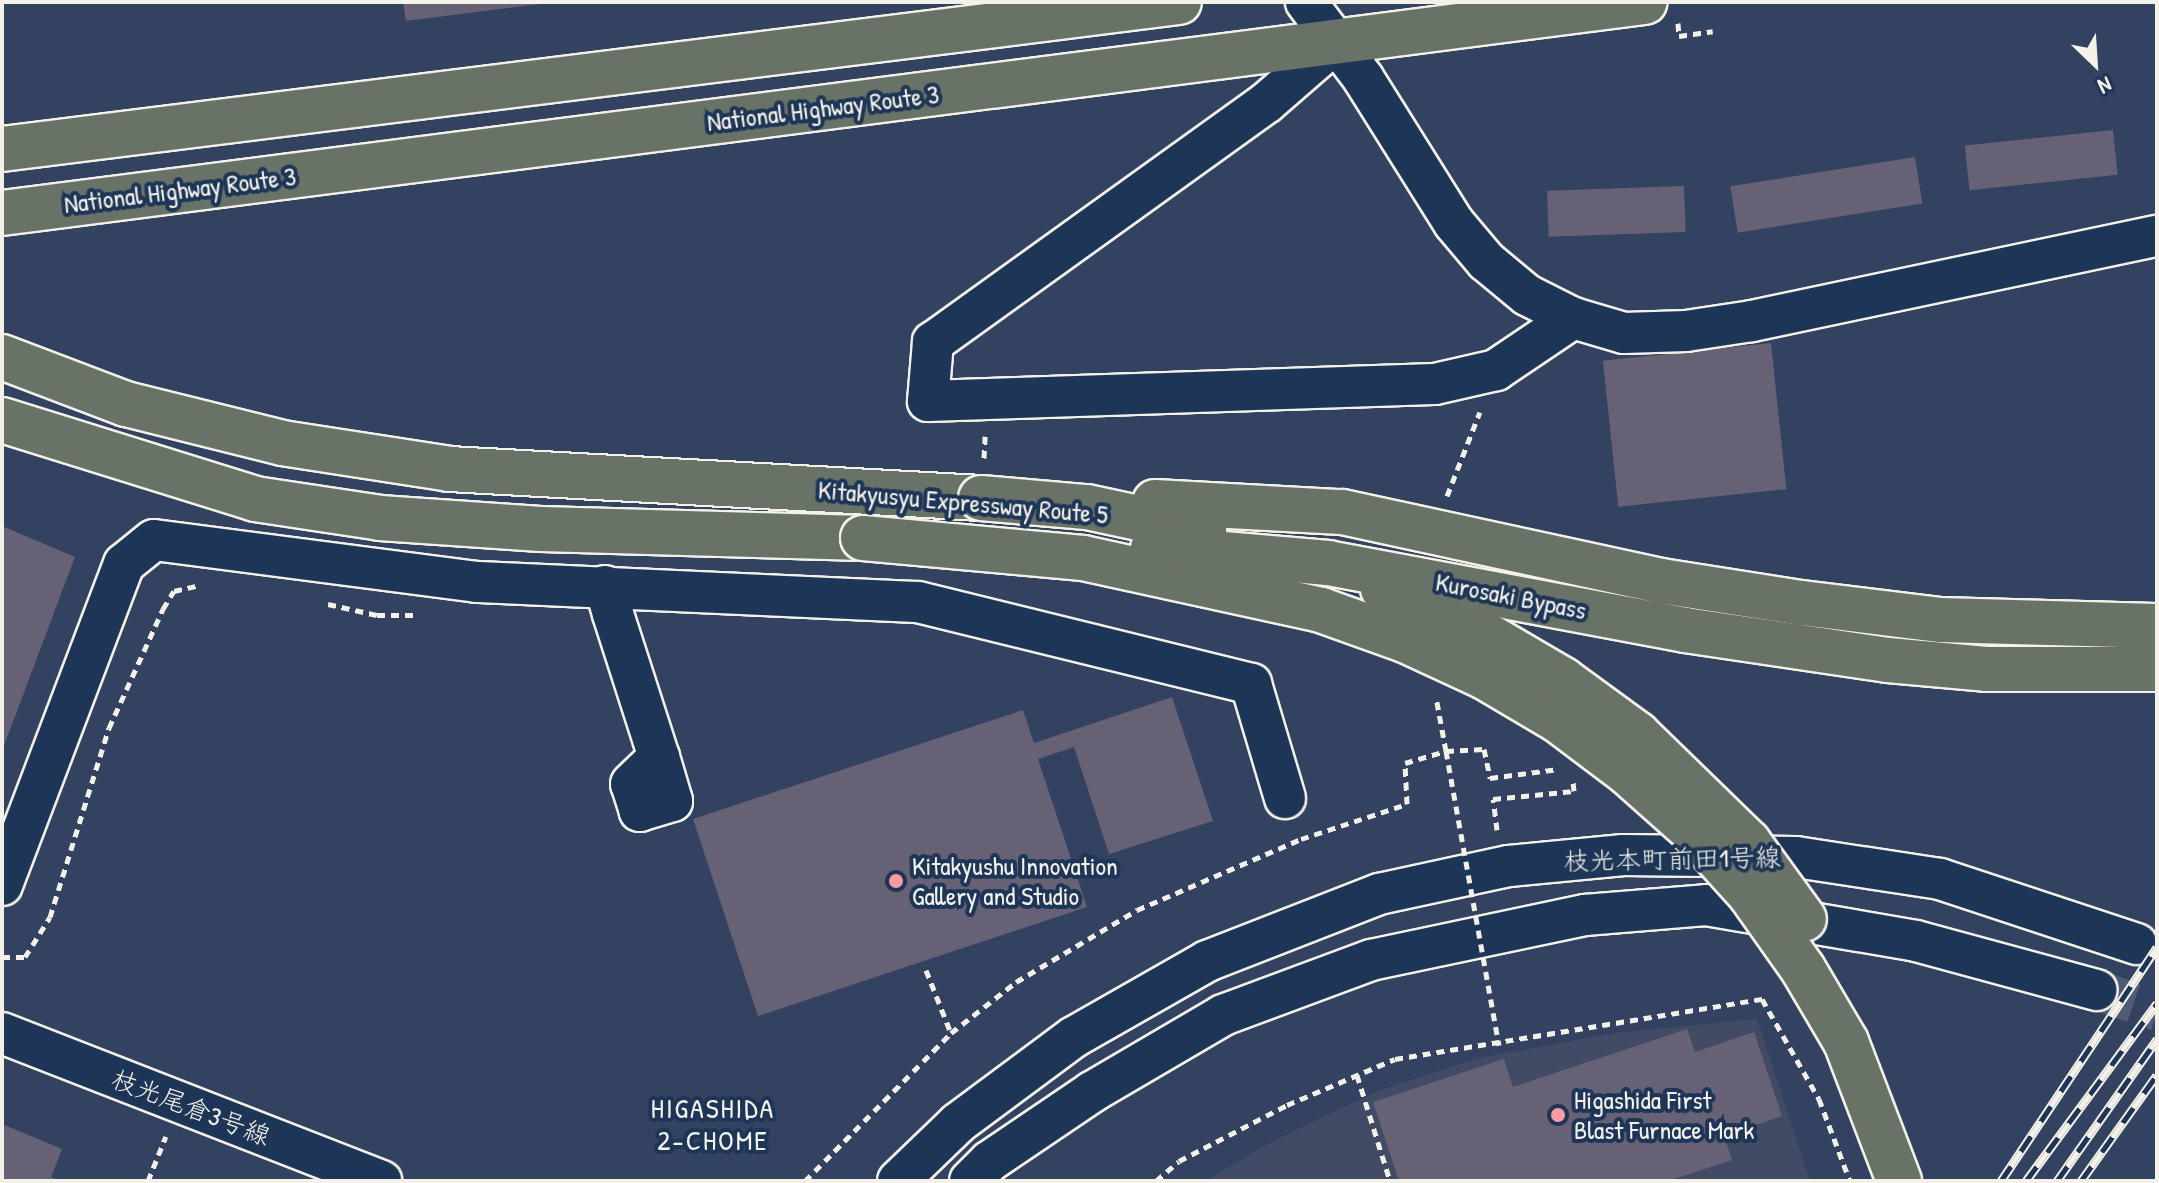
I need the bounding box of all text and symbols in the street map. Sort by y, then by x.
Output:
north arrow [2055,24,2135,104]
text: N [2093,70,2117,102]
street label: National Highway Route 3 [705,78,941,138]
street label: National Highway Route 3 [62,160,298,220]
street label: Kitakyusyu Expressway Route 5 [817,474,1109,530]
street label: Kurosaki Bypass [1433,566,1589,626]
street label: 枝光本町前田1号線 [1563,842,1781,876]
place label: Kitakyushu Innovation Gallery and Studio [912,850,1118,912]
marker: Kitakyushu Innovation Gallery and Studio [887,872,905,890]
street label: 枝光尾倉3号線 [107,1062,275,1152]
place label: Higashida First Blast Furnace Mark [1574,1084,1754,1146]
district label: HIGASHIDA 2-CHOME [651,1091,775,1157]
marker: Higashida First Blast Furnace Mark [1549,1106,1567,1124]

